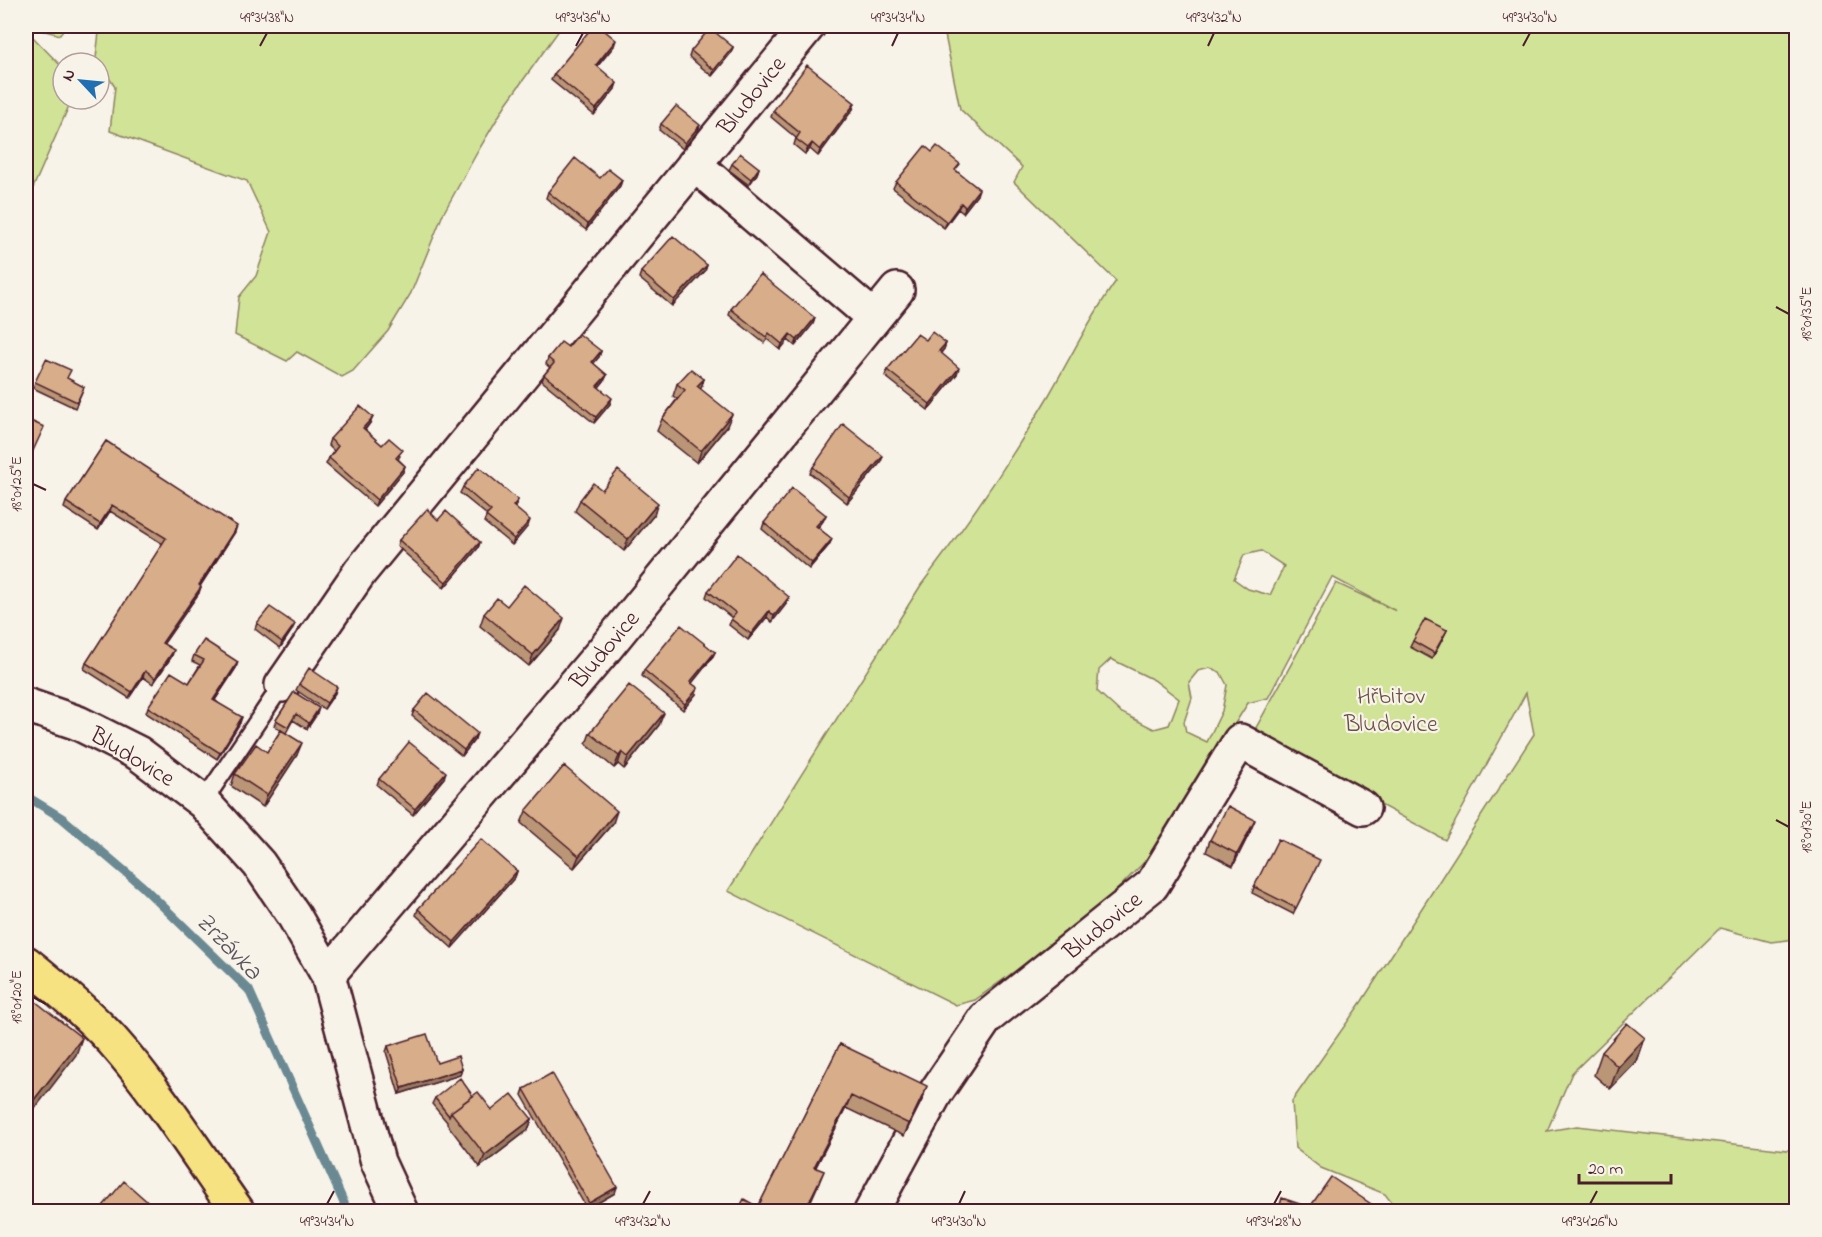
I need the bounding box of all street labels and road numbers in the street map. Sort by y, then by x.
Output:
street label: Bludovice [709,49,796,145]
street label: Bludovice [562,603,649,698]
street label: Bludovice [82,719,181,797]
street label: Bludovice [1056,884,1151,971]

